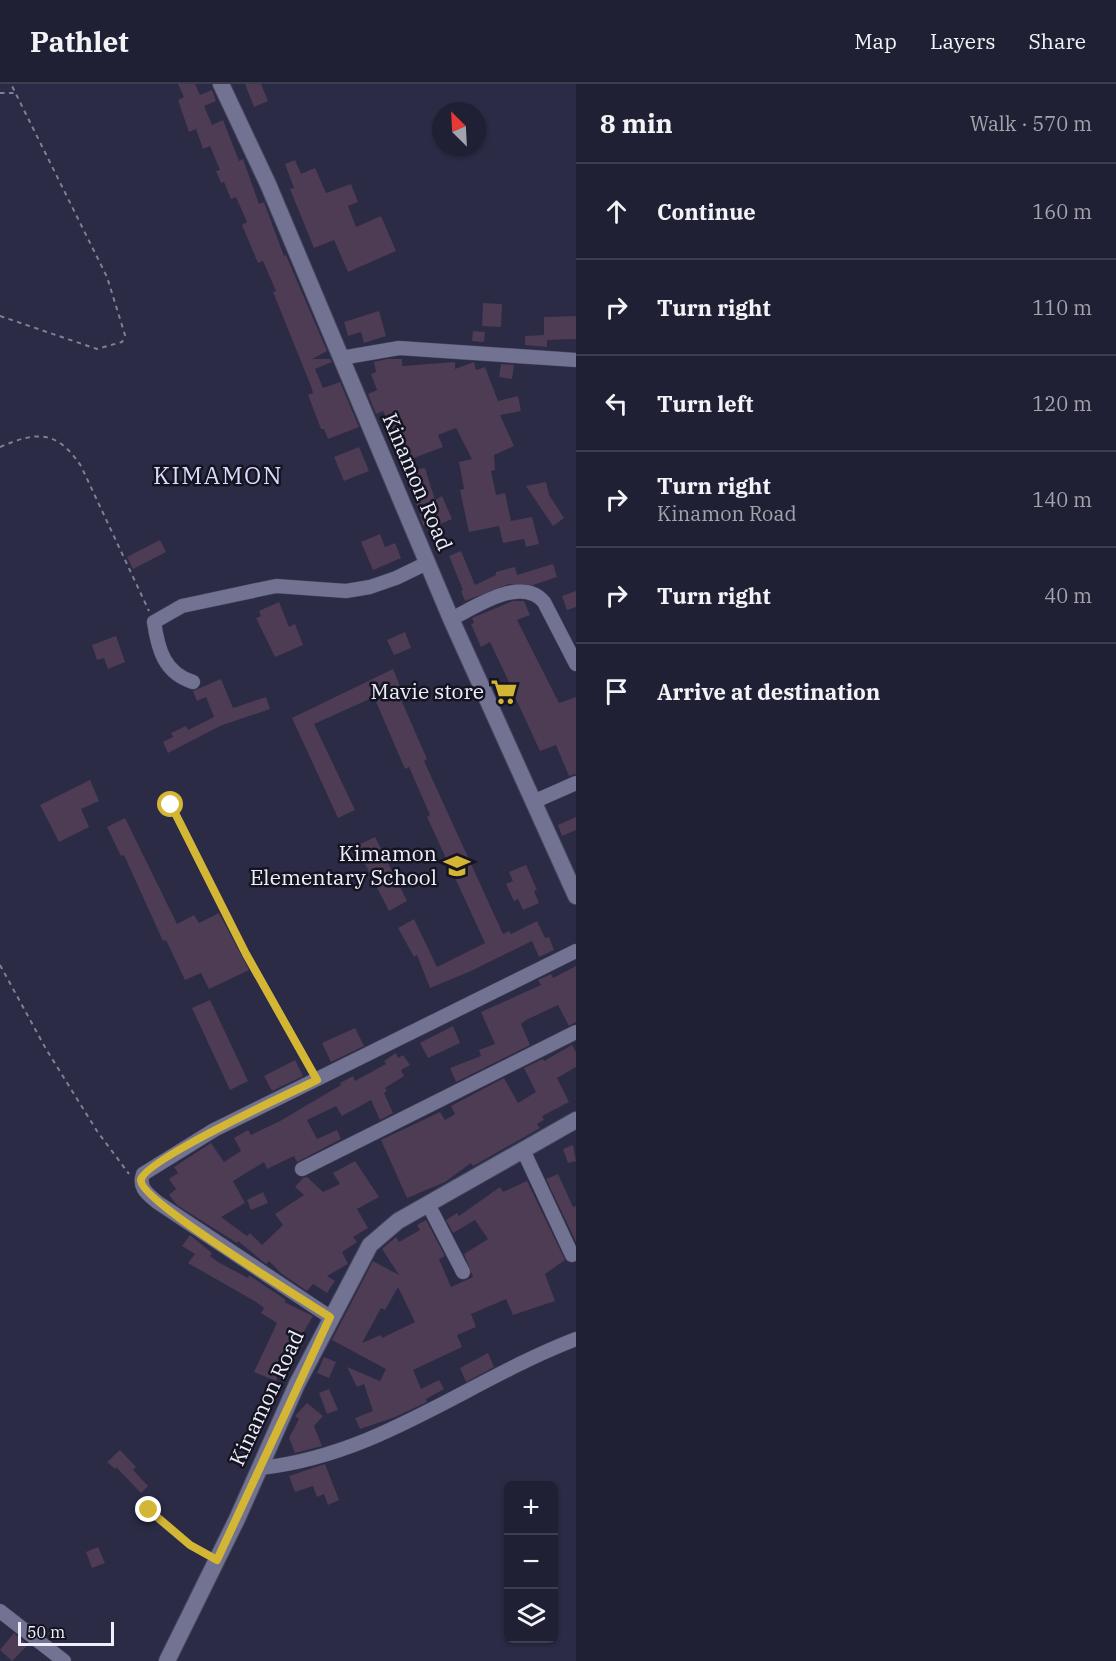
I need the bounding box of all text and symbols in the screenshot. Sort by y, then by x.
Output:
text: Pathlet [30,23,129,60]
text: Map [854,27,897,55]
text: Layers [930,27,996,55]
text: Share [1029,27,1086,55]
north arrow [432,102,486,156]
text: 8 min [600,106,673,140]
text: Walk · 570 m [970,110,1092,137]
icon: ahead [600,195,633,228]
text: Continue [657,197,756,226]
text: 160 m [1032,198,1092,225]
icon: right [600,291,633,324]
text: Turn right [657,293,771,322]
text: 110 m [1032,294,1092,321]
icon: left [600,387,633,420]
text: Turn left [657,389,753,418]
text: 120 m [1032,390,1092,417]
street label: Kinamon Road [376,409,460,555]
district label: KIMAMON [153,459,283,491]
text: Turn right [657,471,771,500]
icon: right [600,483,633,516]
text: 140 m [1032,486,1092,513]
text: Kinamon Road [657,500,797,527]
icon: right [600,579,633,612]
text: Turn right [657,581,771,610]
text: 40 m [1044,582,1092,609]
icon: arrive [600,675,633,708]
place label: Mavie store [371,677,484,705]
supermarket icon: Mavie store [489,677,519,707]
text: Arrive at destination [657,677,880,706]
route start [157,791,183,817]
place label: Kimamon Elementary School [250,839,437,891]
school or university icon: Kimamon Elementary School [442,851,472,881]
street label: Kinamon Road [222,1325,310,1470]
map controls [504,1481,558,1643]
button: + [504,1481,558,1535]
route end [135,1496,161,1522]
button: − [504,1535,558,1589]
button: layers [504,1589,558,1643]
scale bar [18,1619,114,1646]
text: 50 m [27,1622,65,1642]

